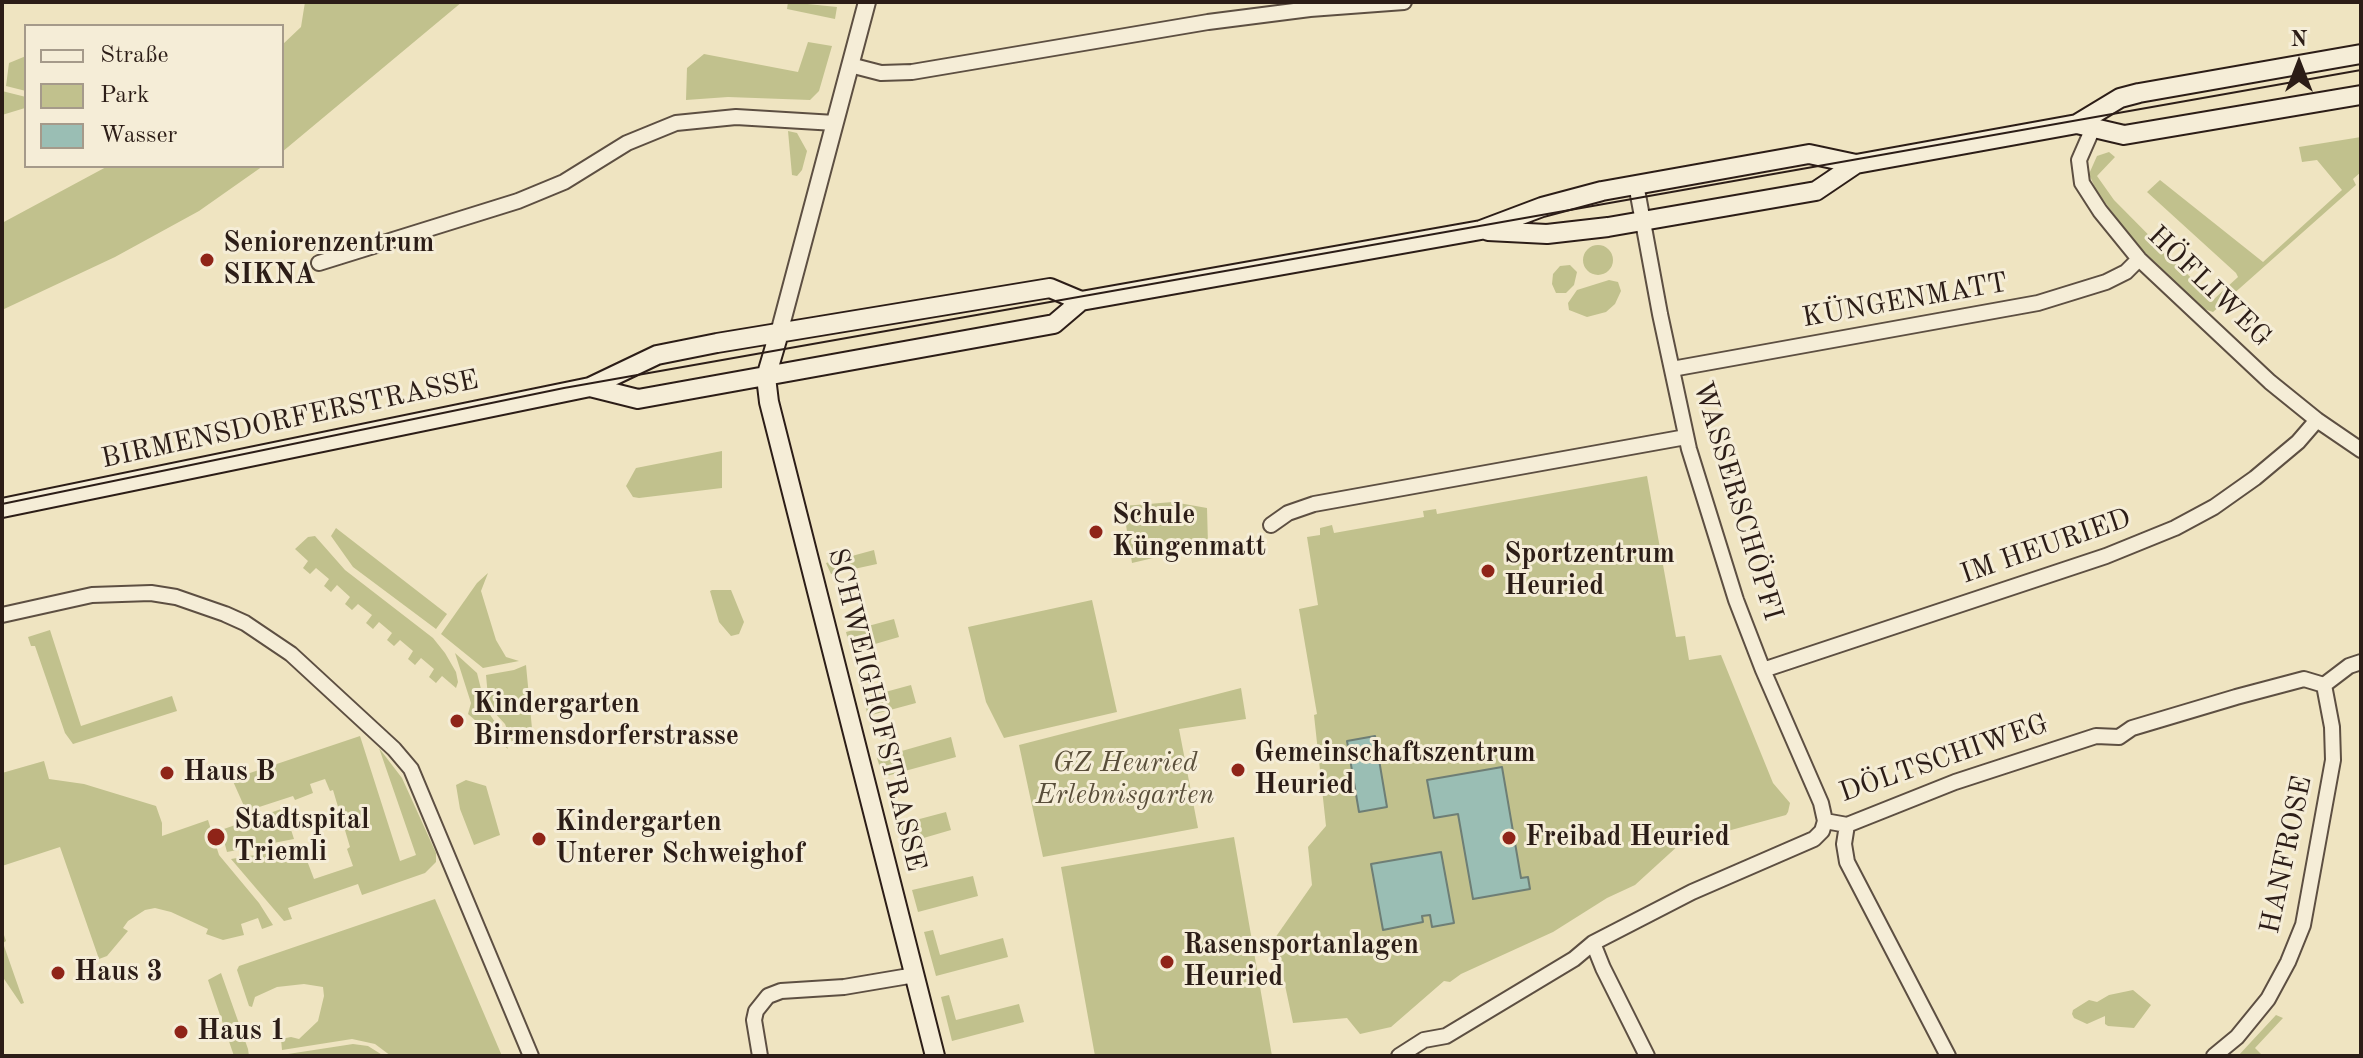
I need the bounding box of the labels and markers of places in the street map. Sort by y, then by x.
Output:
place label: Seniorenzentrum SIKNA [223,227,434,293]
marker: Seniorenzentrum SIKNA [198,251,216,269]
place label: Schule Küngenmatt [1112,499,1266,565]
marker: Schule Küngenmatt [1087,523,1105,541]
place label: Sportzentrum Heuried [1504,538,1675,604]
marker: Sportzentrum Heuried [1479,562,1497,580]
place label: Kindergarten Birmensdorferstrasse [473,688,739,754]
marker: Kindergarten Birmensdorferstrasse [448,712,466,730]
place label: Gemeinschaftszentrum Heuried [1254,737,1536,803]
place label: Haus B [183,756,275,790]
marker: Gemeinschaftszentrum Heuried [1229,761,1247,779]
marker: Haus B [158,764,176,782]
place label: Stadtspital Triemli [234,804,370,870]
place label: Kindergarten Unterer Schweighof [555,806,804,872]
place label: Freibad Heuried [1525,821,1730,855]
marker: Stadtspital Triemli [205,826,227,848]
marker: Freibad Heuried [1500,829,1518,847]
marker: Kindergarten Unterer Schweighof [530,830,548,848]
place label: Rasensportanlagen Heuried [1183,929,1419,995]
marker: Rasensportanlagen Heuried [1158,953,1176,971]
place label: Haus 3 [74,956,163,990]
marker: Haus 3 [49,964,67,982]
place label: Haus 1 [197,1015,286,1049]
marker: Haus 1 [172,1023,190,1041]

